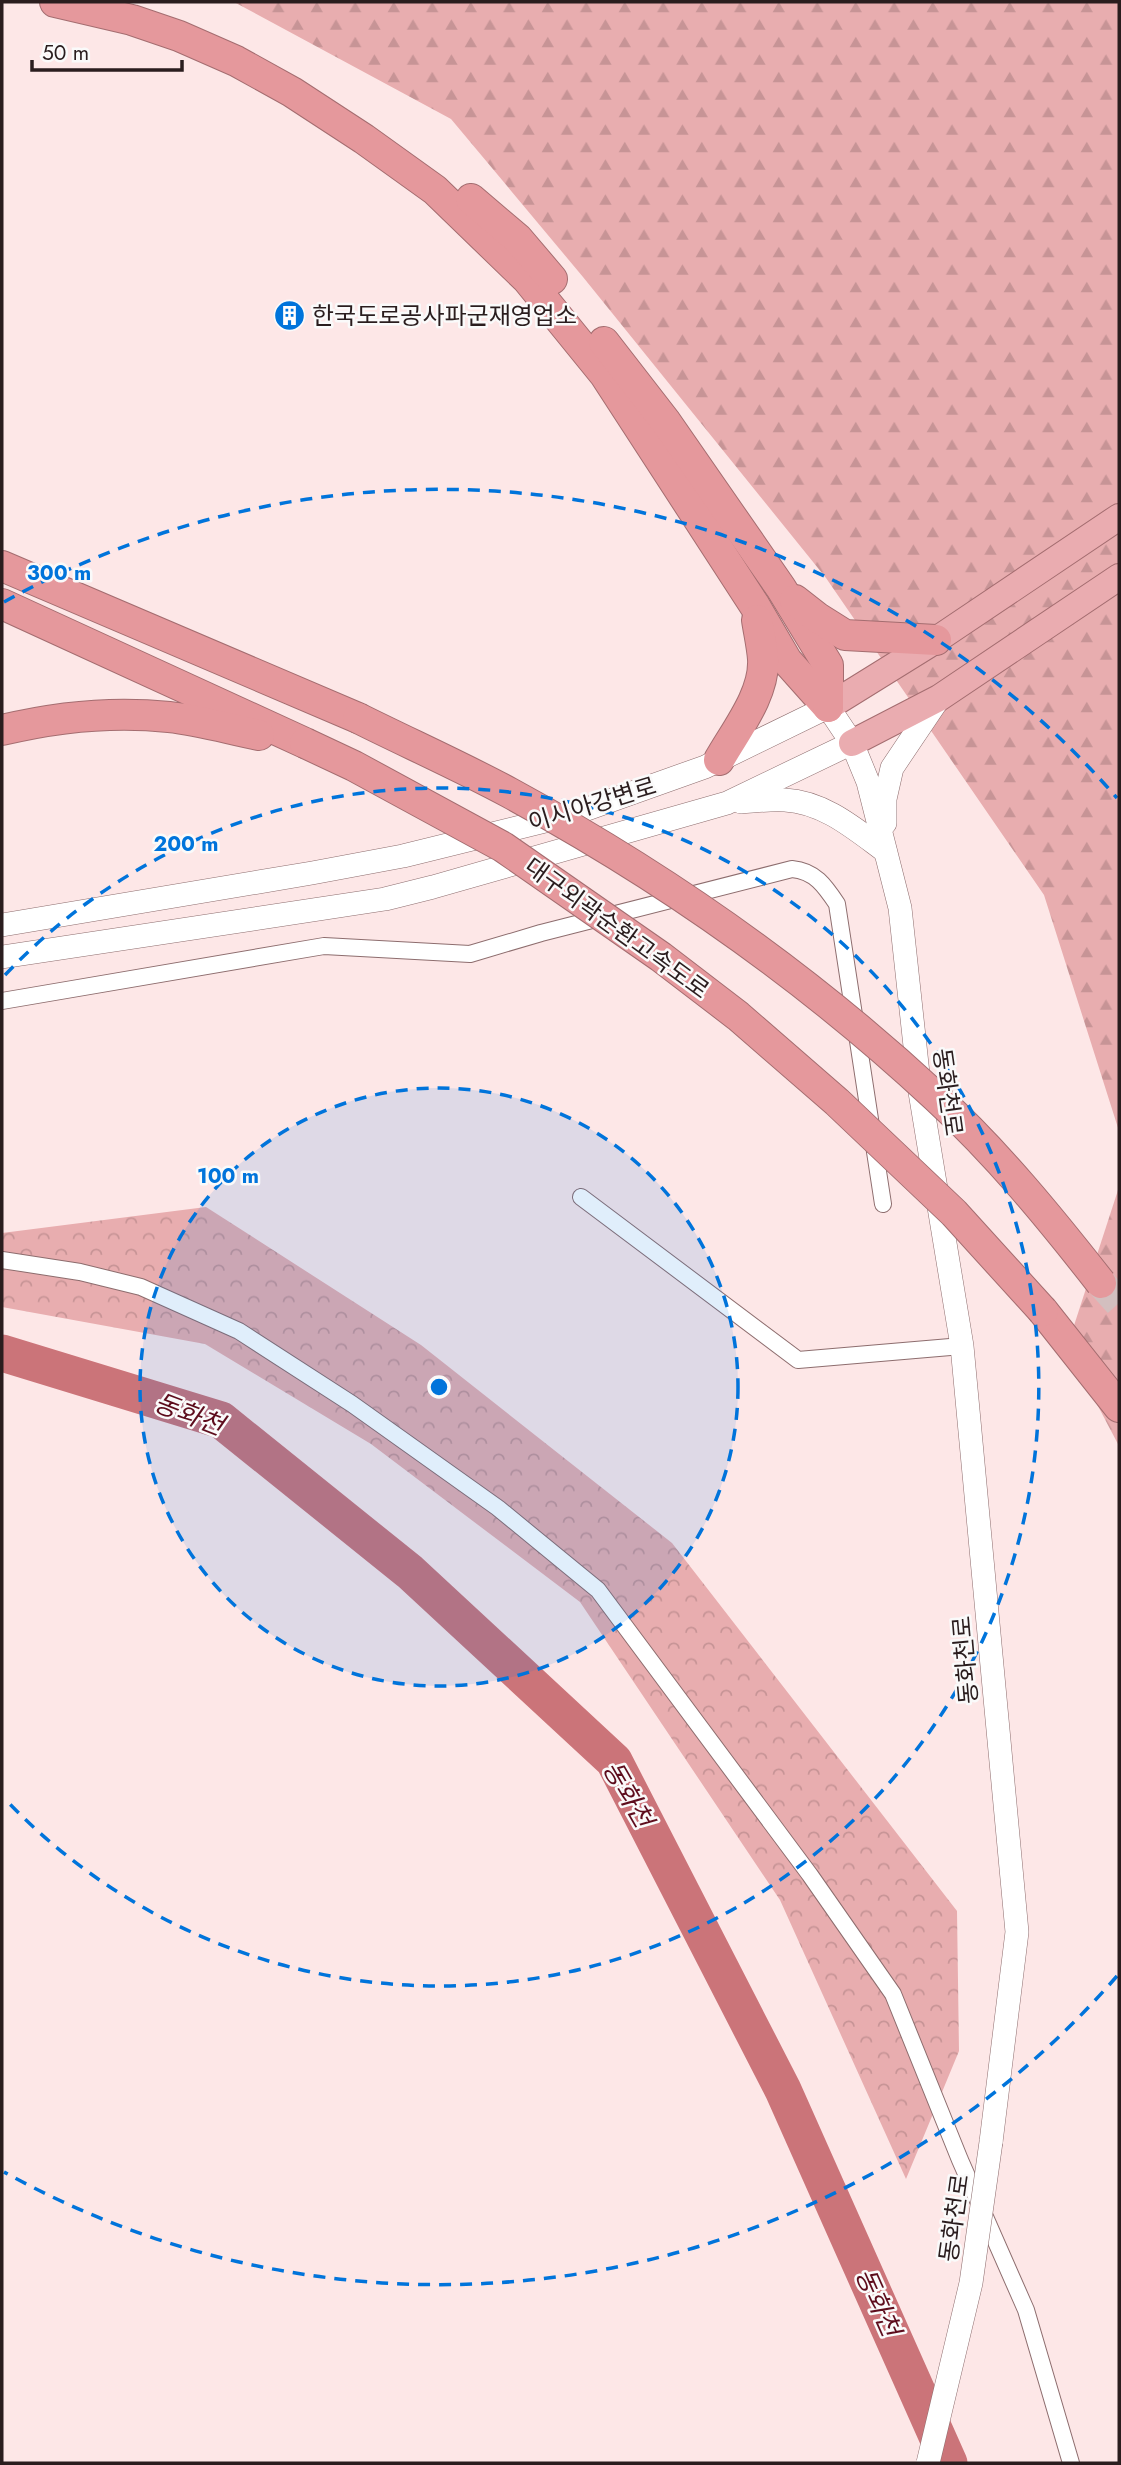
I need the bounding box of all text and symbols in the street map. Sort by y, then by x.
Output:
scale bar [32,28,182,72]
text: 50 m [42,38,89,68]
building icon: 한국도로공사파군재영업소 [272,298,306,332]
place label: 한국도로공사파군재영업소 [312,298,577,333]
text: 300 m [27,558,91,588]
street label: 이시아강변로 [524,768,660,840]
text: 200 m [153,829,219,859]
street label: 대구외곽순환고속도로 [517,849,717,1007]
street label: 동화천로 [925,1046,971,1138]
text: 100 m [197,1161,259,1191]
centre of rings [427,1375,451,1399]
water label: 동화천 [149,1383,232,1446]
street label: 동화천로 [944,1614,986,1706]
water label: 동화천 [594,1753,664,1837]
street label: 동화천로 [931,2172,977,2264]
water label: 동화천 [846,2261,911,2345]

